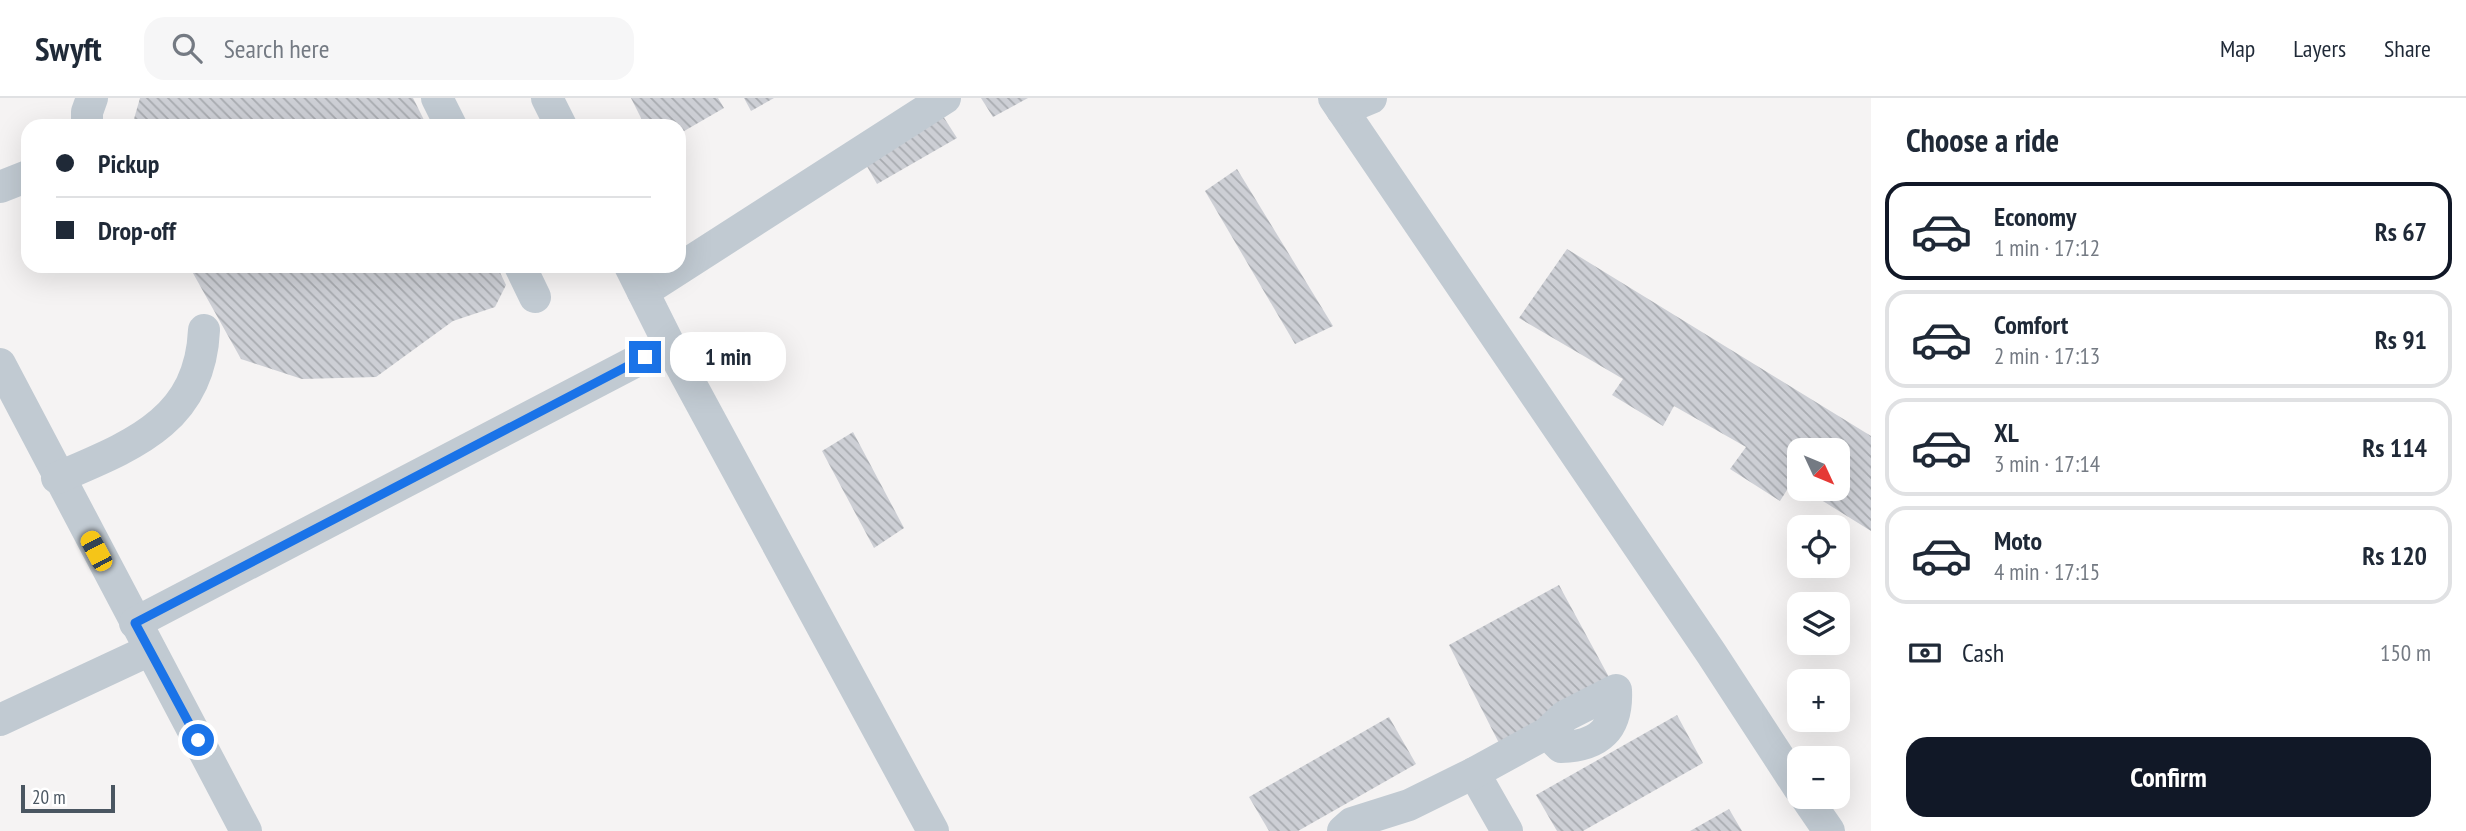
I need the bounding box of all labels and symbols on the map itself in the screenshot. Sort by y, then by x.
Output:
callout: 1 min [670,332,785,382]
route end [629,341,661,373]
north arrow [1787,438,1850,500]
car [77,528,116,574]
route start [182,724,214,756]
scale bar [21,782,116,814]

